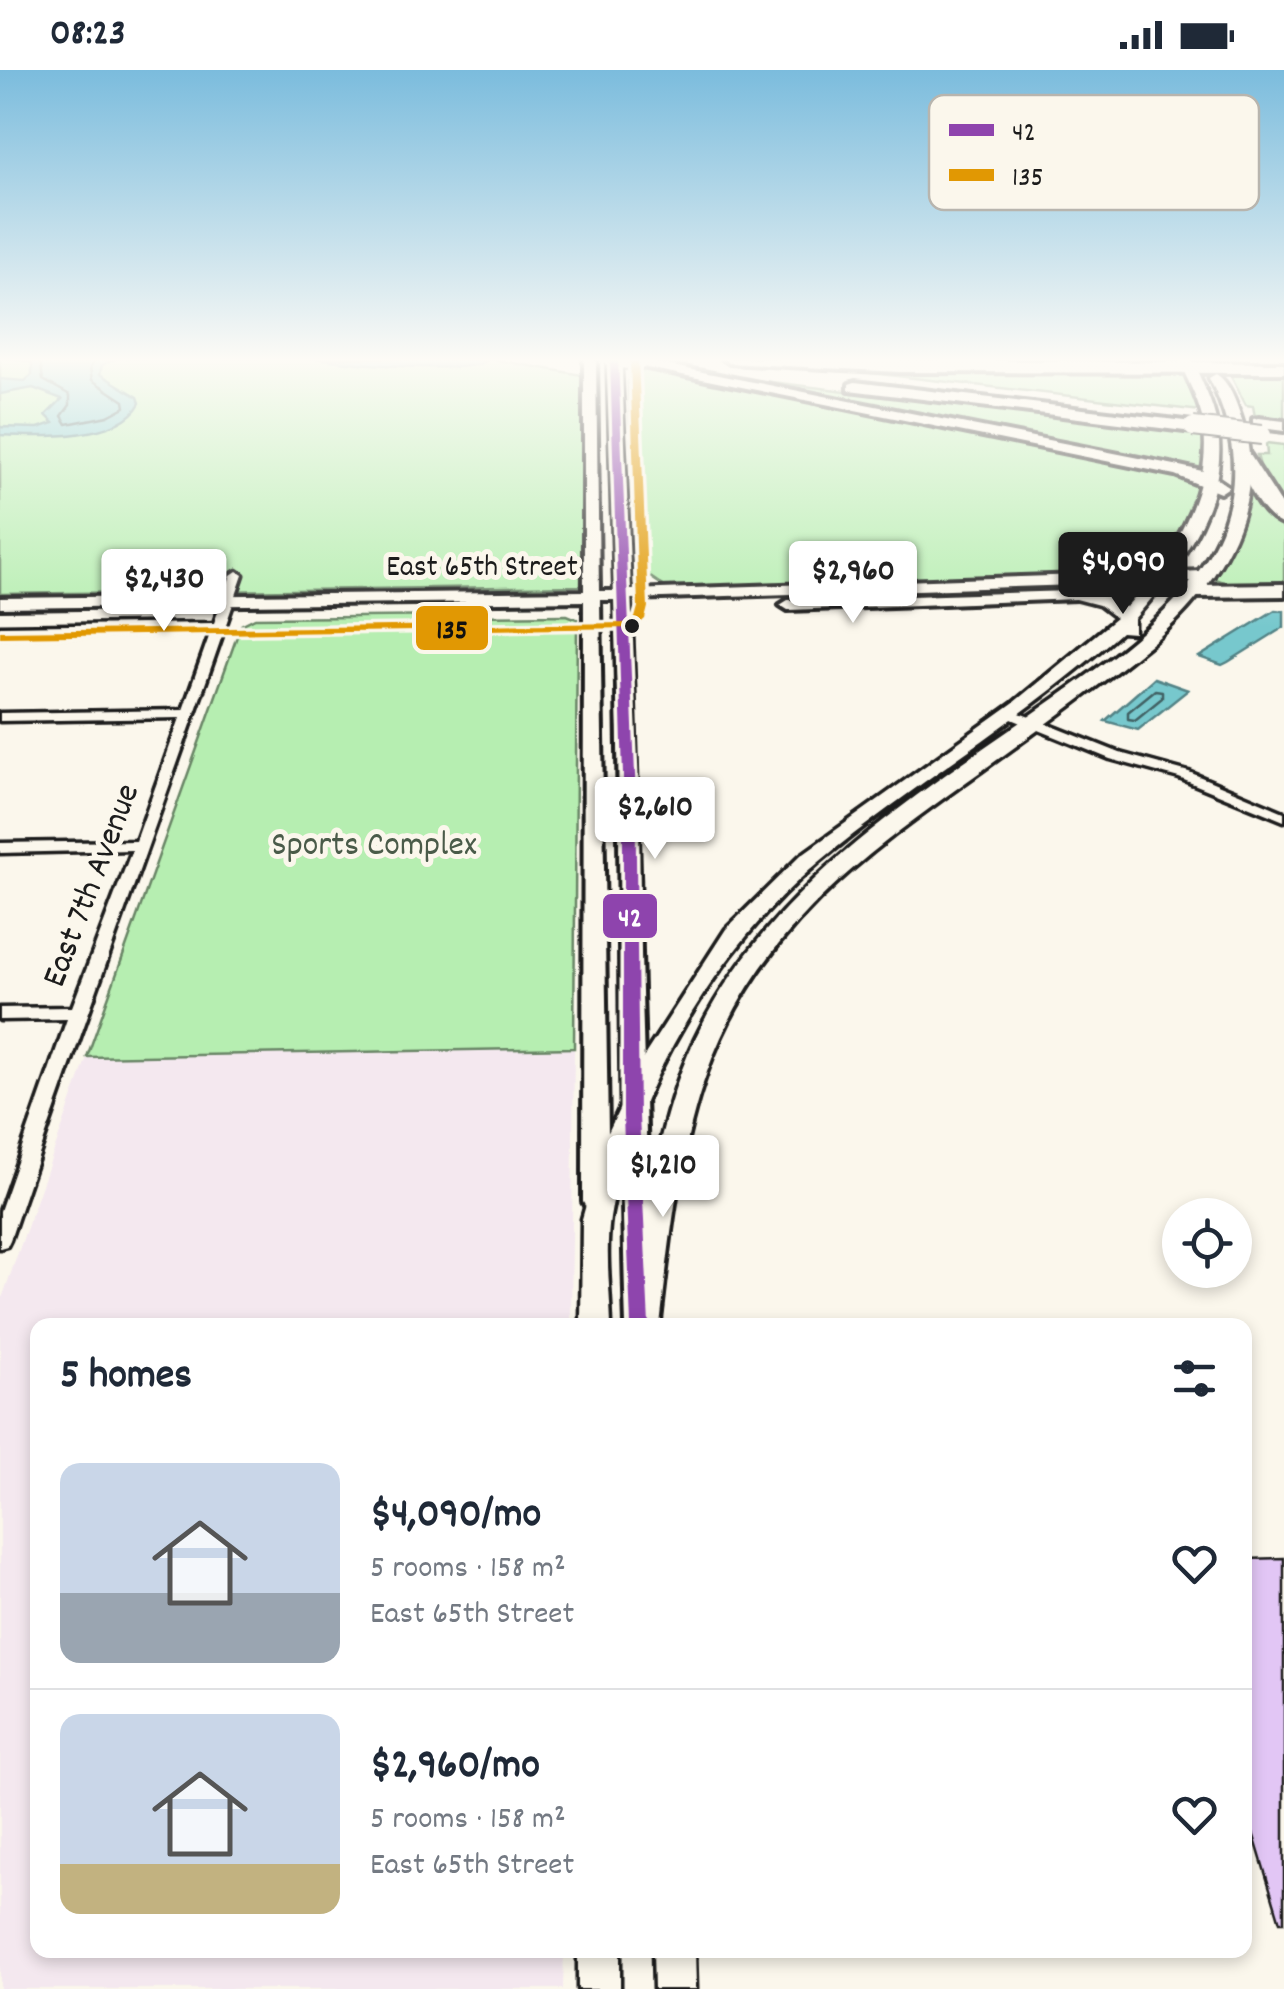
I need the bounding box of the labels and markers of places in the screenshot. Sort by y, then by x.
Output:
pin: $4,090 [1042,532,1204,617]
pin: $2,960 [772,541,934,626]
pin: $2,430 [83,549,245,634]
unlabelled marker [622,616,642,636]
pin: $2,610 [574,777,736,862]
pin: $1,210 [582,1135,744,1220]

